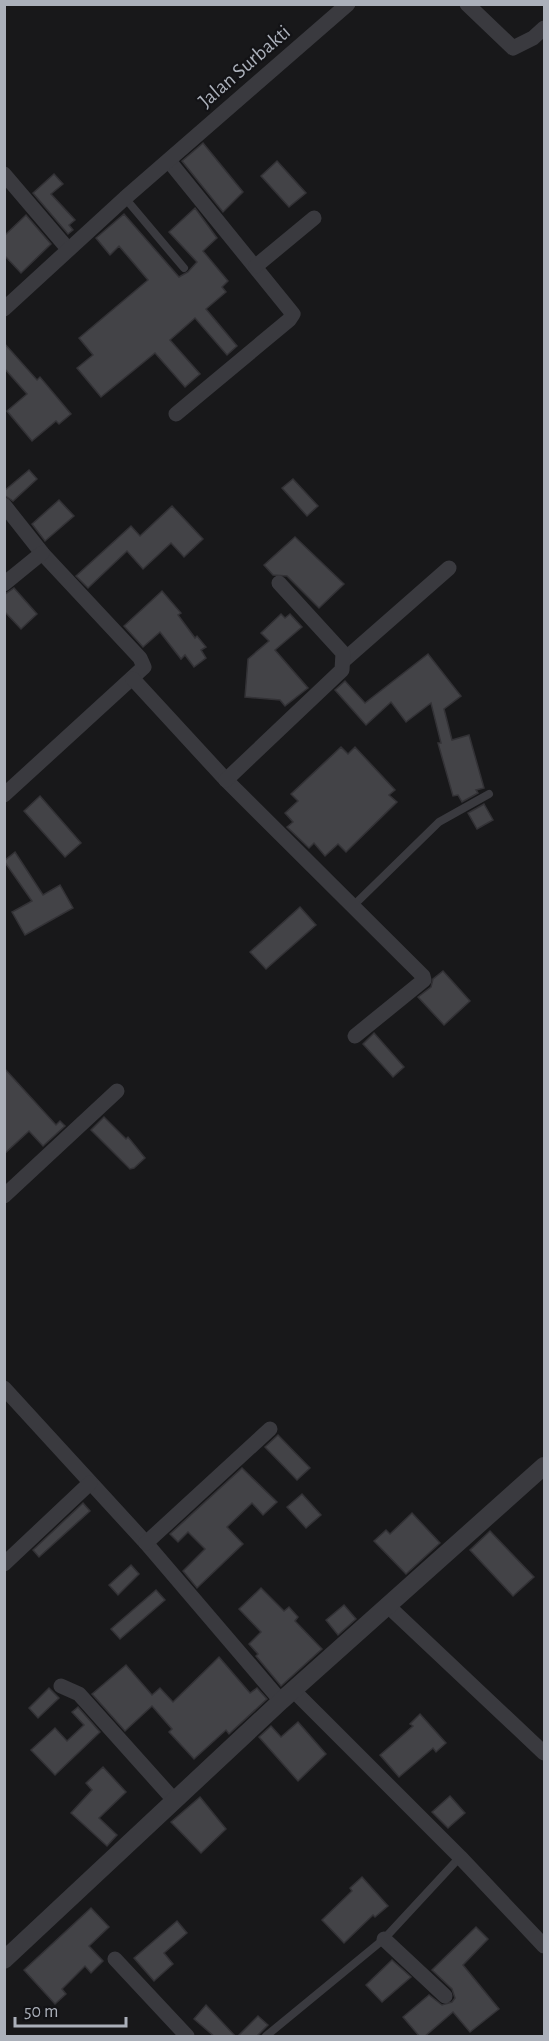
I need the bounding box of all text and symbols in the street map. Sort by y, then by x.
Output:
street label: Jalan Surbakti [194,21,294,112]
scale bar [15,1990,126,2028]
text: 50 m [24,2003,58,2021]

